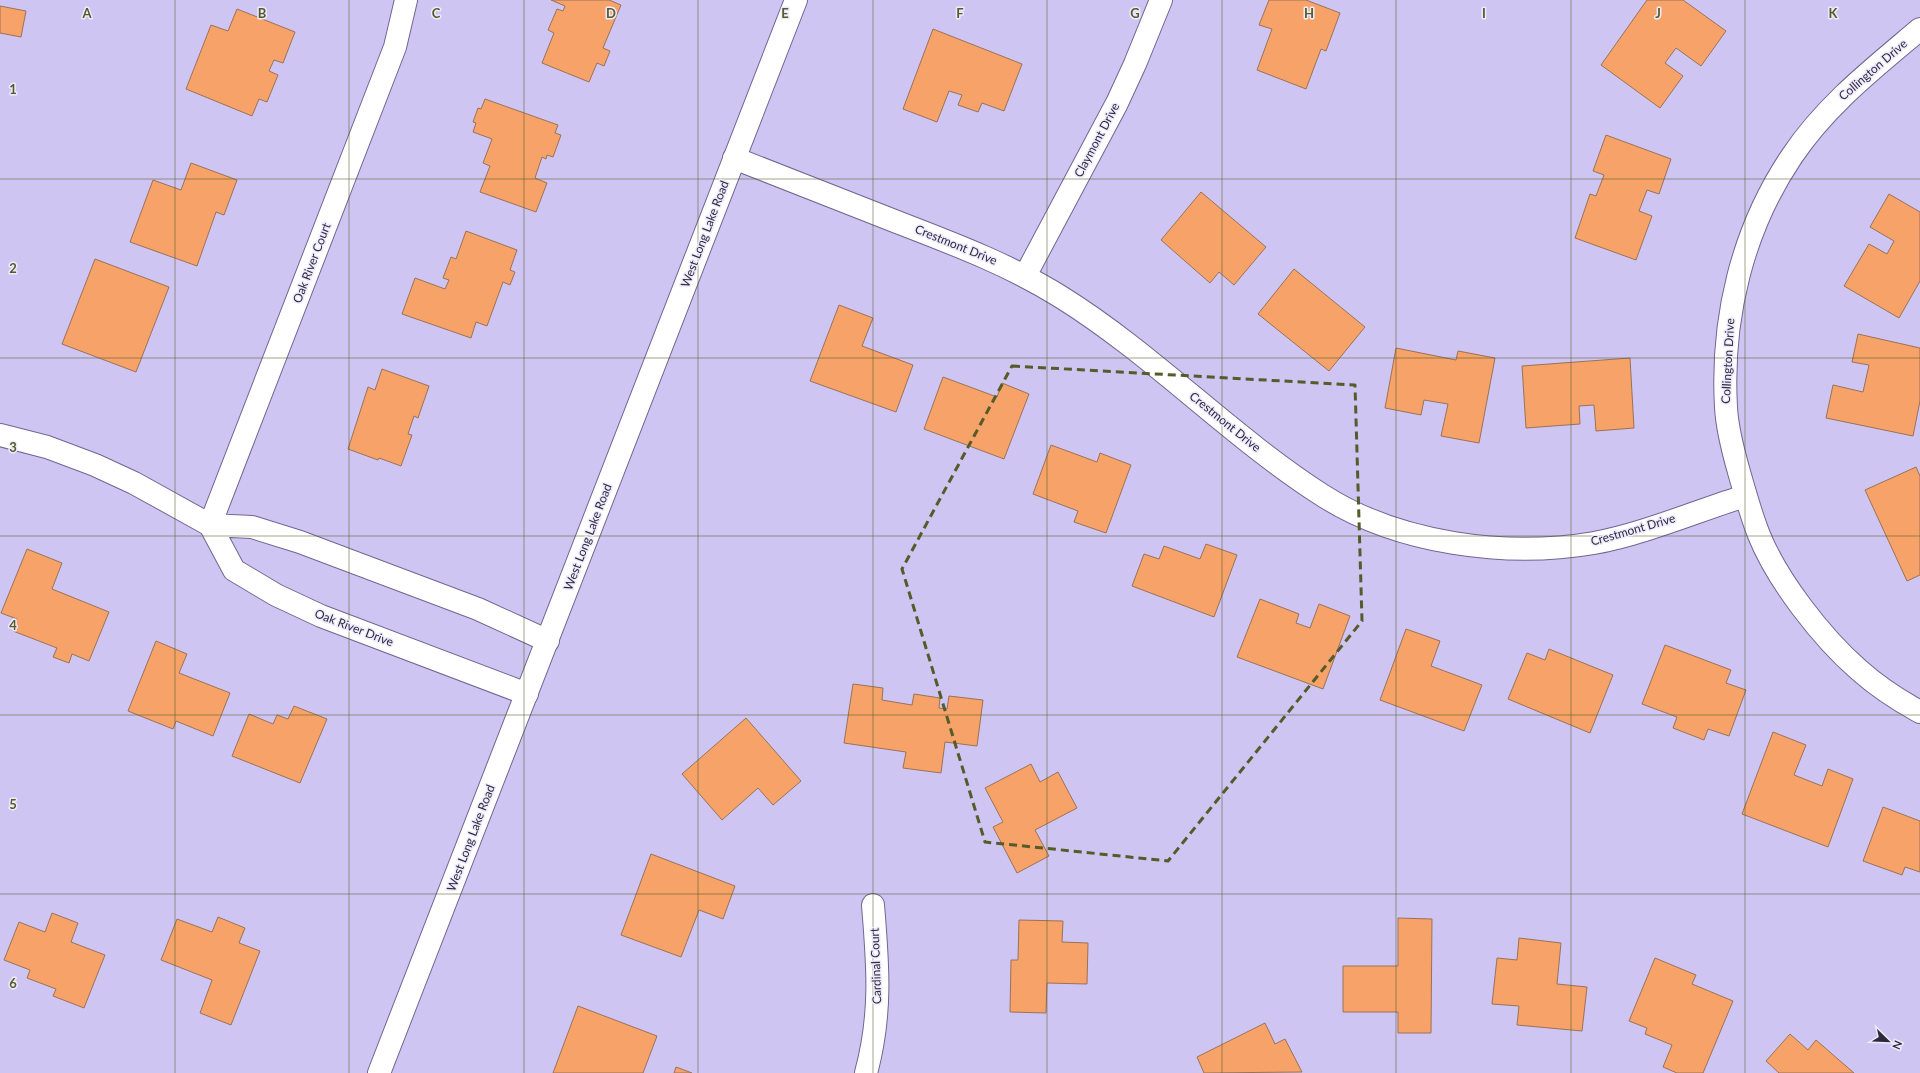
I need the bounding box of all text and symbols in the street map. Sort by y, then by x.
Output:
text: A [81,5,92,21]
text: B [258,5,267,21]
text: C [432,5,441,21]
text: D [606,5,616,21]
text: E [781,5,789,21]
text: F [956,5,964,21]
text: G [1130,5,1140,21]
text: H [1304,5,1314,21]
text: I [1482,5,1486,21]
text: J [1655,5,1661,21]
text: K [1829,5,1839,21]
street label: Collington Drive [1835,36,1910,103]
text: 1 [9,81,17,97]
street label: Claymont Drive [1071,100,1122,180]
street label: West Long Lake Road [677,178,732,289]
street label: Oak River Court [289,220,334,305]
street label: Crestmont Drive [913,221,999,268]
text: 2 [9,260,17,276]
street label: Collington Drive [1718,318,1737,404]
street label: Crestmont Drive [1187,388,1264,455]
text: 3 [9,439,17,455]
street label: West Long Lake Road [560,481,615,592]
street label: Crestmont Drive [1589,510,1677,549]
street label: Oak River Drive [313,606,396,649]
text: 4 [9,617,17,633]
street label: West Long Lake Road [443,782,498,893]
text: 5 [9,796,17,812]
street label: Cardinal Court [867,927,884,1004]
text: 6 [9,975,17,991]
north arrow [1868,1021,1908,1061]
text: N [1890,1039,1905,1052]

